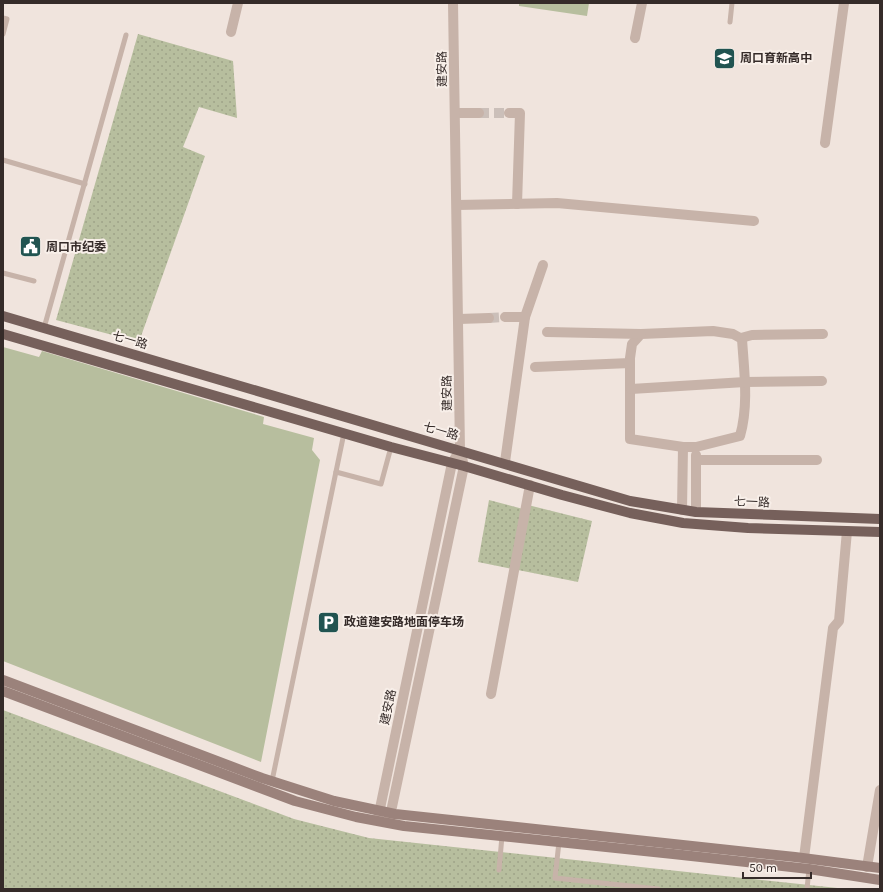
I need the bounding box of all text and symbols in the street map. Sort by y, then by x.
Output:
school or university icon: 周口育新高中 [711,45,737,71]
street label: 建安路 [435,51,449,87]
place label: 周口育新高中 [740,51,812,65]
public building icon: 周口市纪委 [18,234,44,260]
place label: 周口市纪委 [46,240,106,254]
street label: 七一路 [111,328,149,352]
street label: 建安路 [440,375,454,411]
street label: 七一路 [422,419,460,443]
street label: 七一路 [734,494,770,510]
parking icon: 政道建安路地面停车场 [316,609,342,635]
place label: 政道建安路地面停车场 [344,615,464,629]
street label: 建安路 [377,688,399,726]
scale bar [743,854,811,880]
text: 50 m [749,861,777,875]

